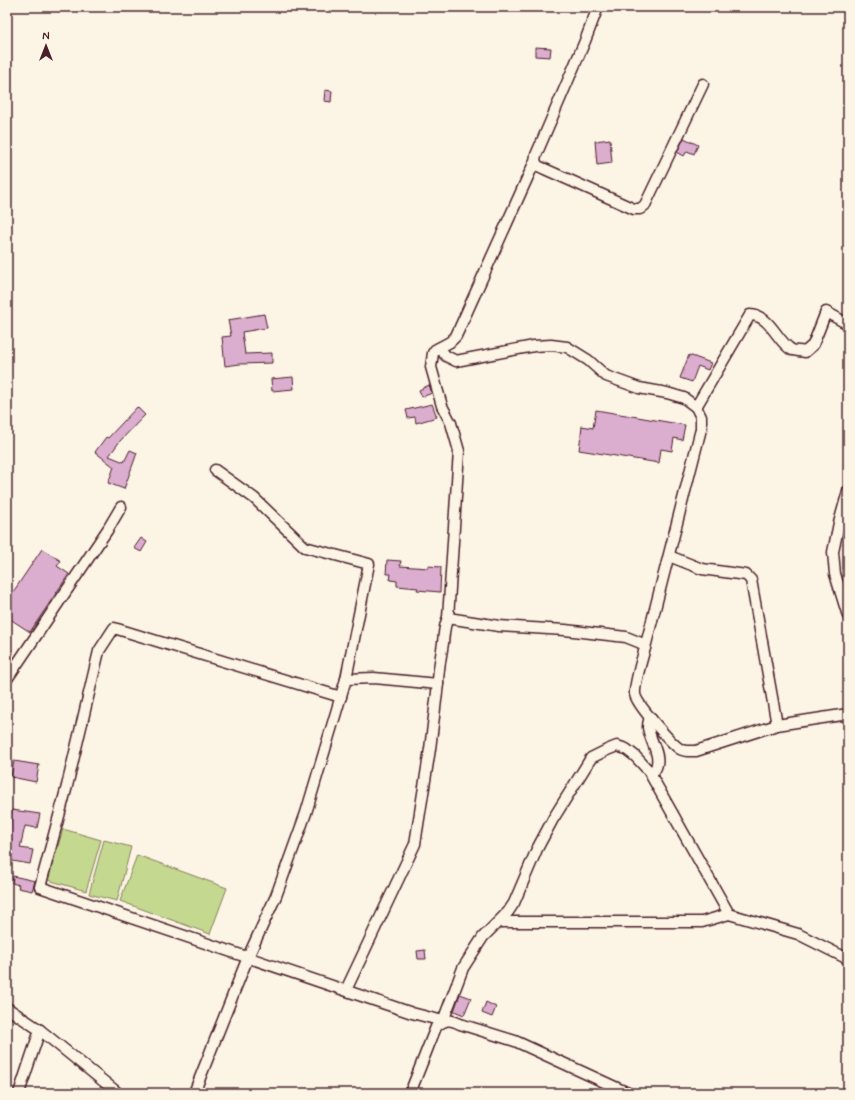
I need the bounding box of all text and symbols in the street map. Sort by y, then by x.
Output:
north arrow [26,26,66,66]
text: N [42,30,50,44]

